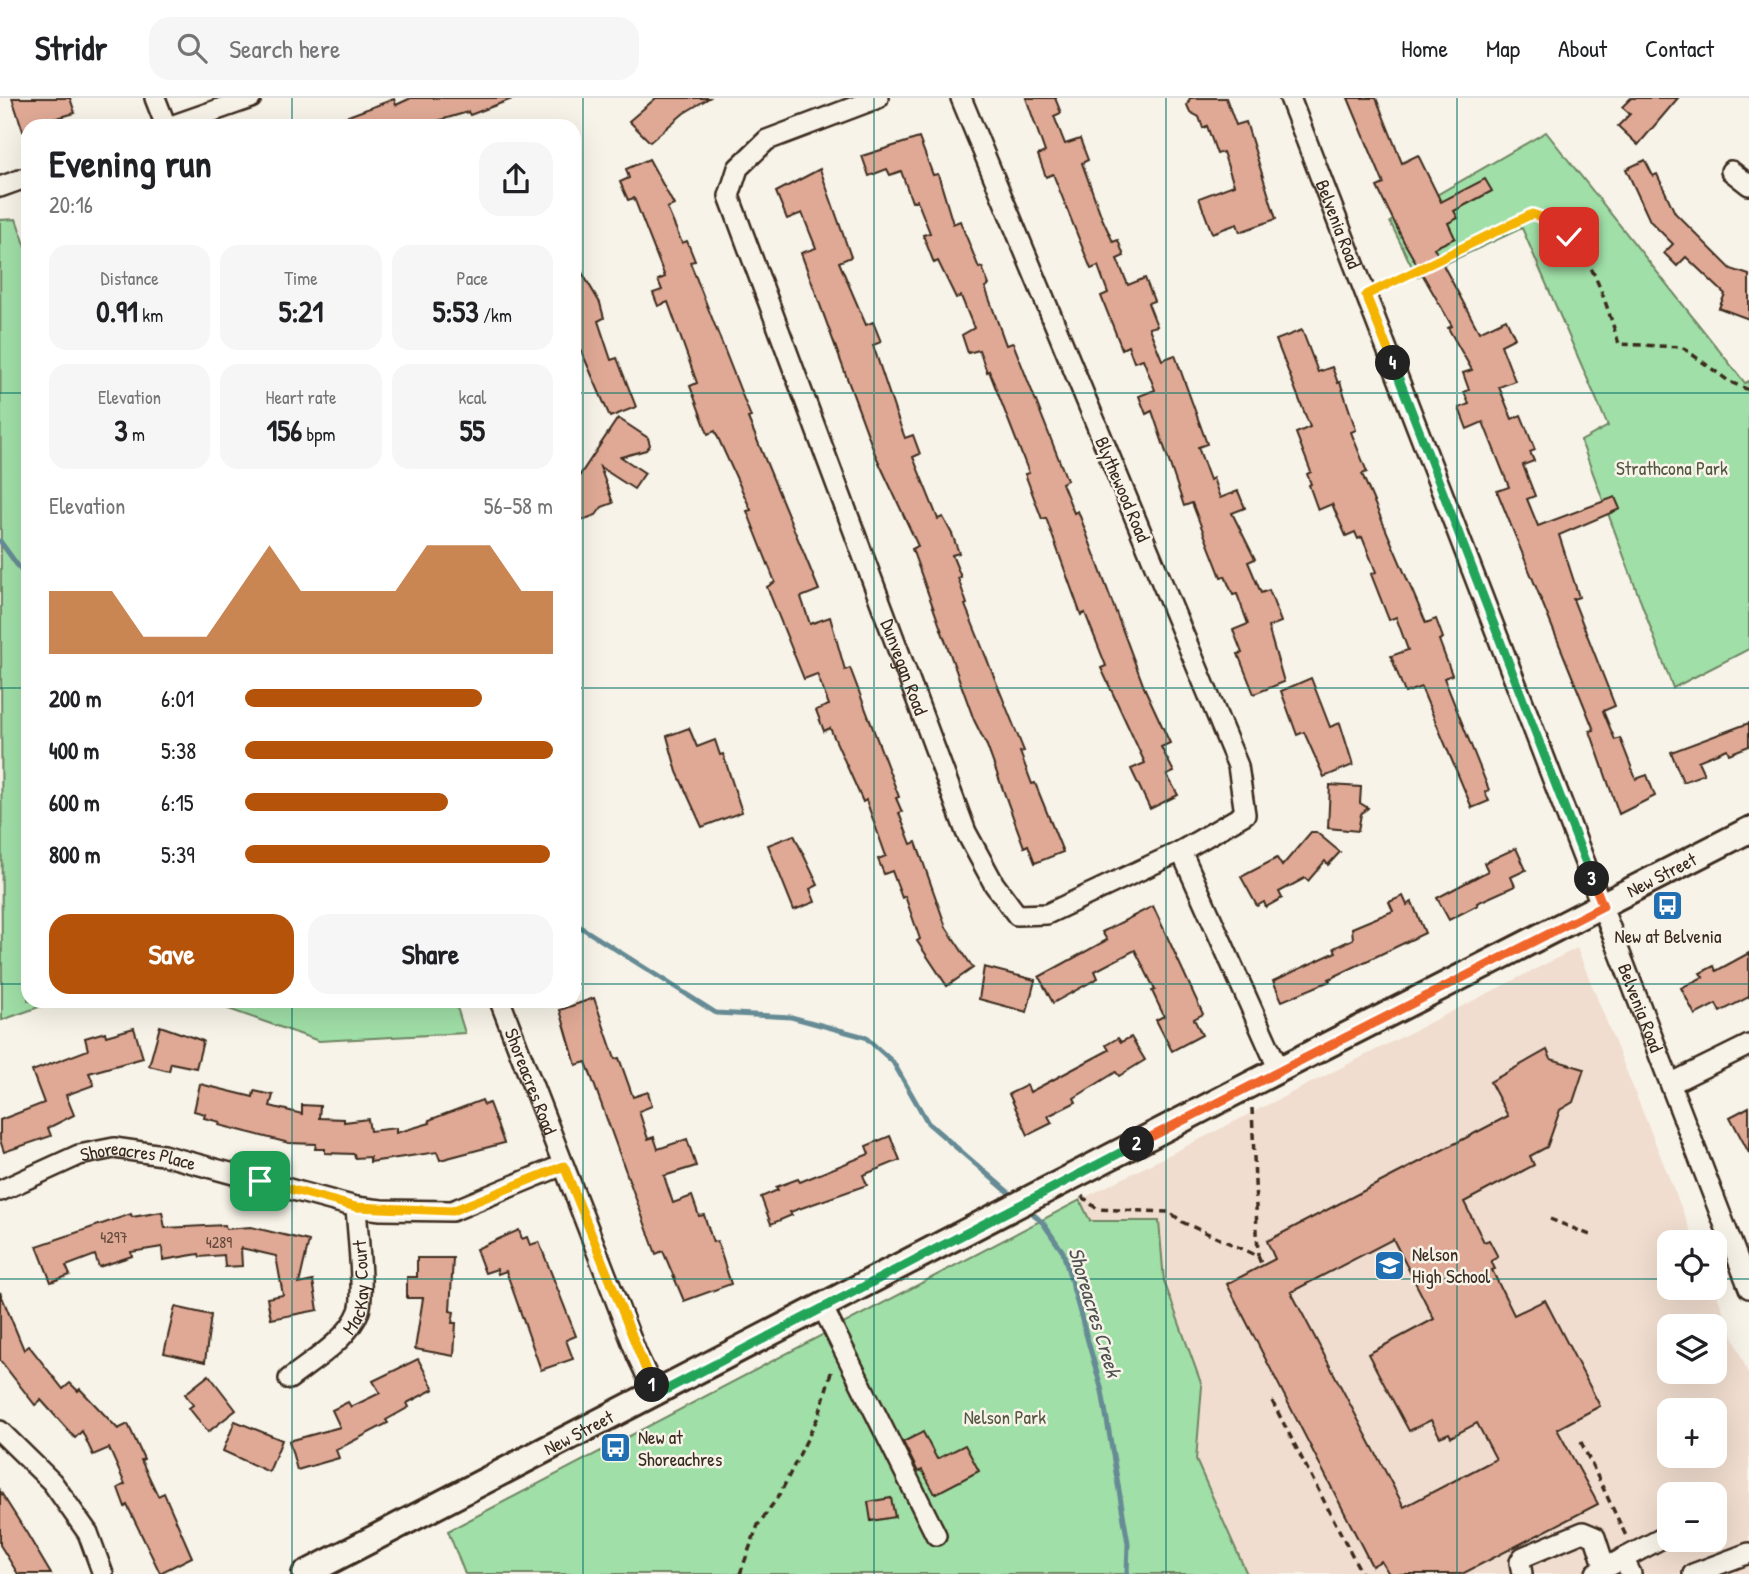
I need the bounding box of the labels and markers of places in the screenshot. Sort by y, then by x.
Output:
pin [1539,207,1599,267]
pin: 4 [1376,345,1410,380]
pin: 3 [1574,862,1610,896]
bus stop icon: New at Belvenia [1651,888,1685,922]
place label: New at Belvenia [1615,923,1722,949]
pin: 2 [1120,1126,1154,1162]
pin [230,1151,290,1211]
place label: Nelson High School [1412,1241,1491,1289]
school or university icon: Nelson High School [1372,1248,1406,1282]
pin: 1 [634,1368,670,1402]
place label: New at Shoreachres [638,1424,722,1472]
bus stop icon: New at Shoreachres [598,1431,632,1465]

